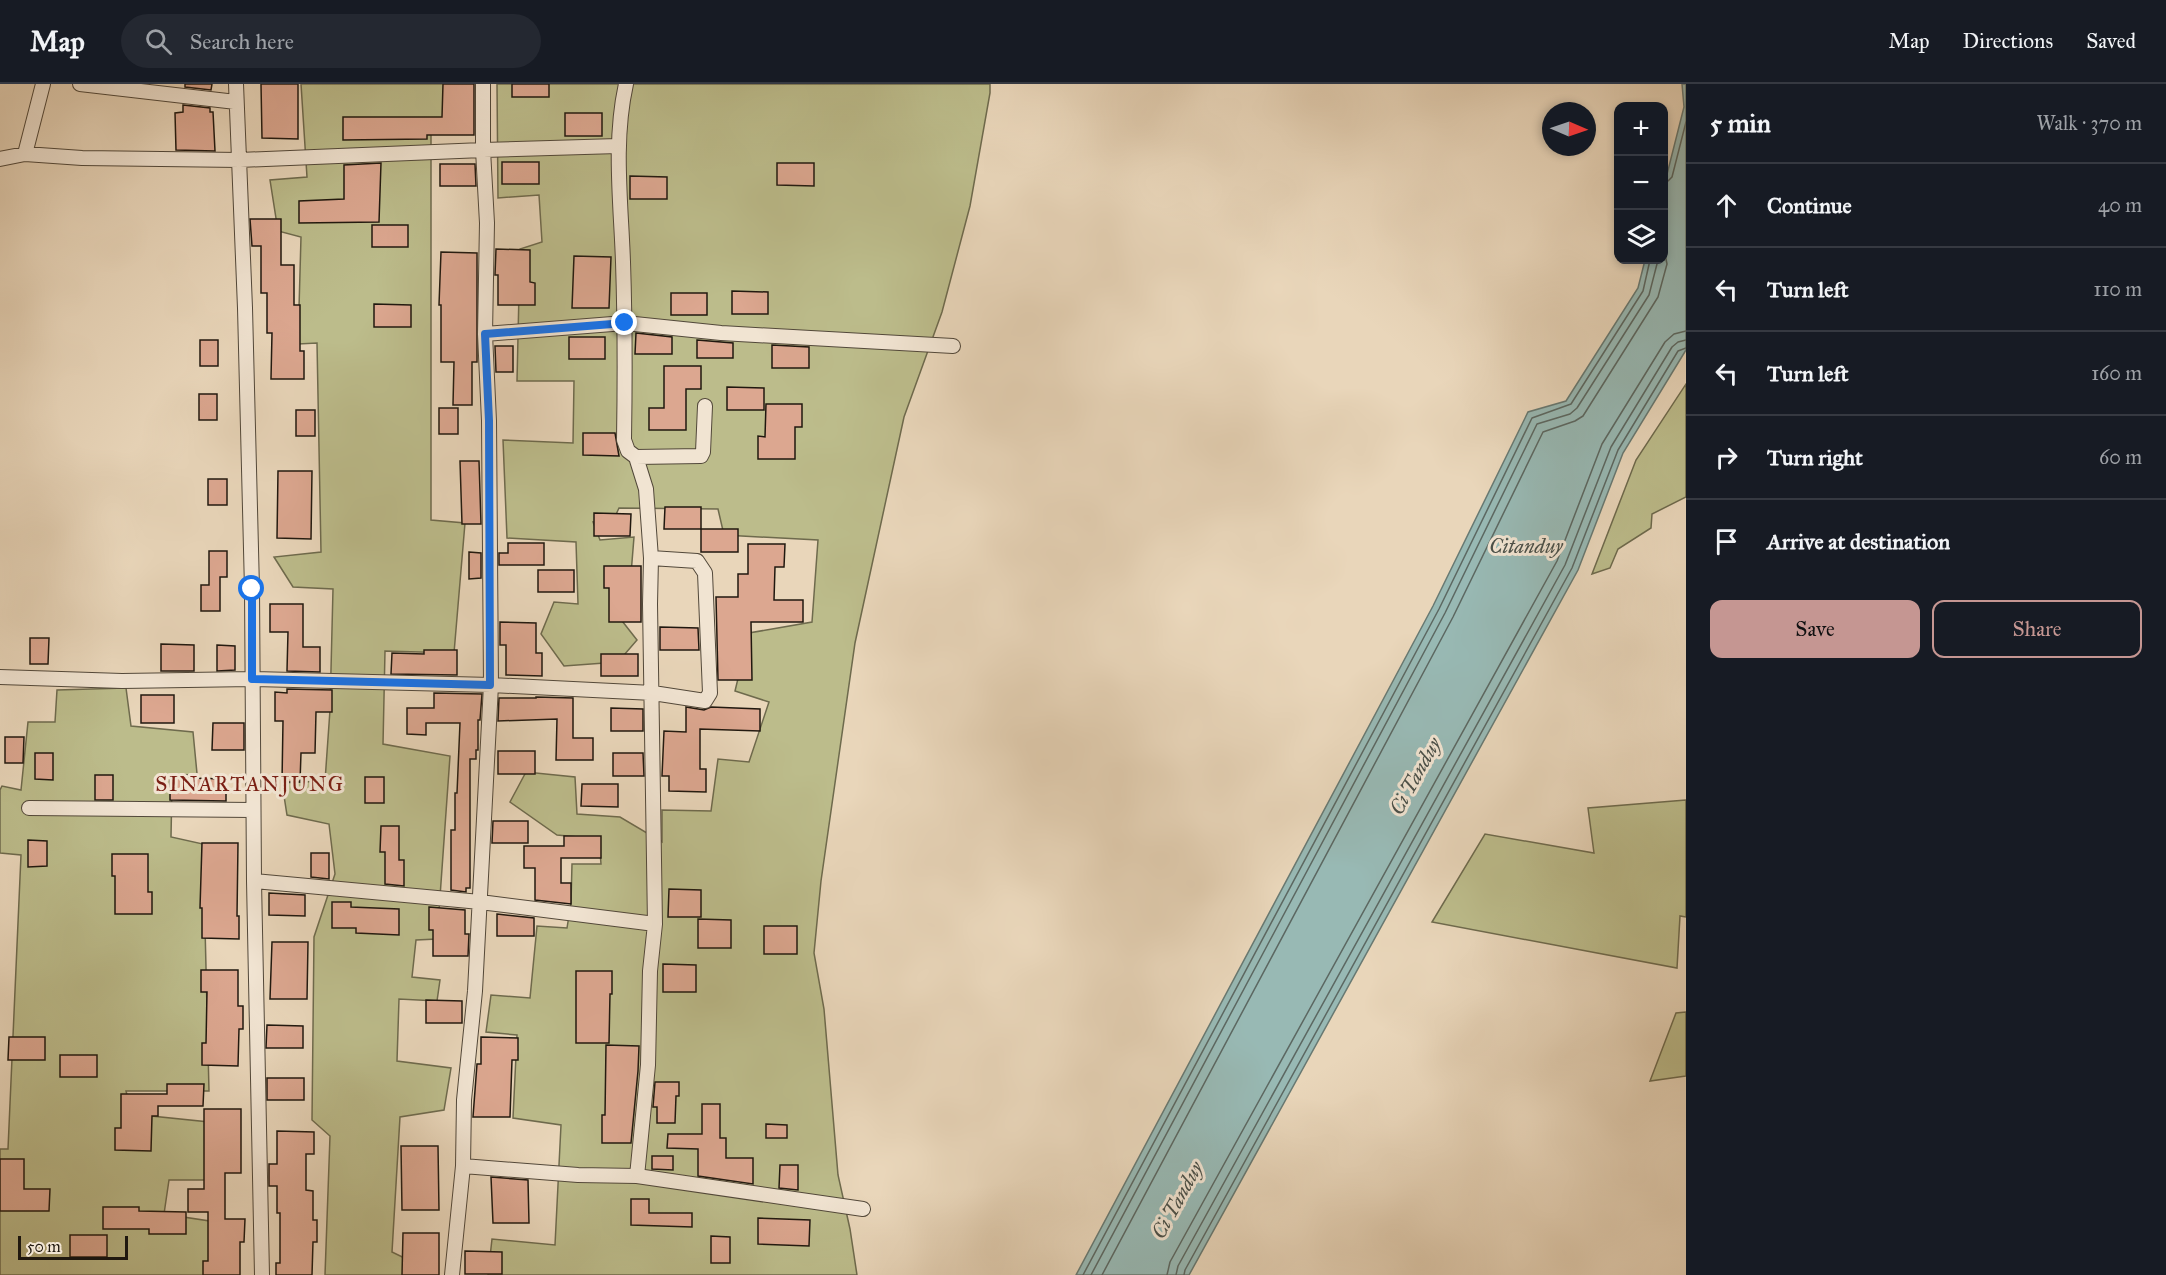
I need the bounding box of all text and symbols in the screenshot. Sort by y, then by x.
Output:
search box [121,14,541,68]
text: Map [30,24,85,59]
icon: search [142,25,175,58]
text: Search here [190,28,294,55]
text: Map [1889,28,1930,54]
text: Directions [1963,28,2053,54]
text: Saved [2086,28,2136,54]
north arrow [1542,102,1596,156]
map controls [1614,102,1668,264]
button: + [1614,102,1668,156]
text: 5 min [1710,107,1771,139]
text: Walk · 370 m [2036,111,2142,135]
button: − [1614,156,1668,210]
icon: ahead [1710,189,1743,222]
text: Continue [1767,192,1852,219]
text: 40 m [2098,193,2142,217]
button: layers [1614,210,1668,264]
icon: left [1710,273,1743,306]
text: Turn left [1767,276,1849,303]
text: 110 m [2094,277,2142,301]
route end [611,309,637,335]
icon: left [1710,357,1743,390]
text: Turn left [1767,360,1849,387]
text: 160 m [2091,361,2142,385]
icon: right [1710,441,1743,474]
text: Turn right [1767,444,1863,471]
text: 60 m [2099,445,2142,469]
icon: arrive [1710,525,1743,558]
text: Arrive at destination [1767,528,1950,555]
water label: Citanduy [1489,534,1564,558]
route start [238,575,264,601]
button: Save [1710,600,1920,658]
button: Share [1932,600,2142,658]
water label: Ci Tanduy [1384,732,1447,819]
district label: SINARTANJUNG [155,771,345,797]
water label: Ci Tanduy [1146,1156,1209,1243]
scale bar [18,1233,128,1260]
text: 50 m [27,1237,61,1256]

